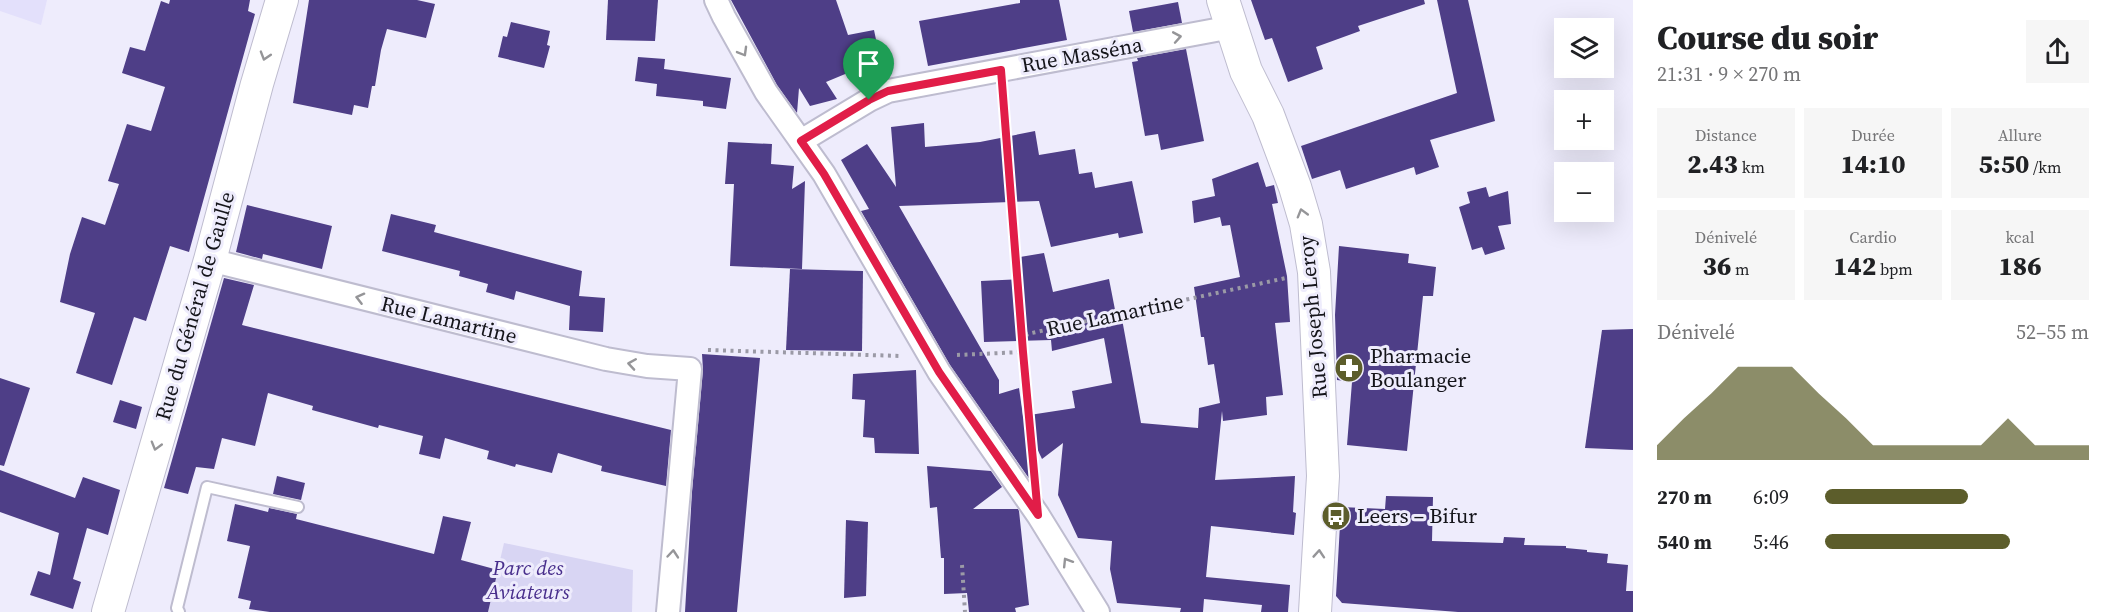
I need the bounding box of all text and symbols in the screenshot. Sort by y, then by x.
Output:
text: Course du soir [1657,15,1878,60]
map controls [1554,18,1614,222]
button: layers [1554,18,1614,78]
button: share [2026,20,2089,83]
street label: Rue Masséna [1019,30,1145,79]
one-way arrow [1172,32,1182,44]
pin [843,38,894,100]
one-way arrow [736,45,747,56]
icon: arrive [852,47,885,80]
one-way arrow [260,50,272,61]
text: 21:31 · 9 × 270 m [1657,60,1801,88]
button: + [1554,90,1614,150]
text: Distance [1695,124,1757,146]
text: Durée [1851,124,1895,146]
text: Allure [1998,124,2042,146]
text: 2.43 [1687,146,1738,182]
text: 14:10 [1840,146,1906,182]
text: 5:50 [1979,146,2029,182]
text: km [1738,156,1765,178]
text: /km [2029,156,2061,178]
button: − [1554,162,1614,222]
street label: Rue du Général de Gaulle [148,188,241,424]
one-way arrow [1297,208,1310,218]
text: Dénivelé [1695,226,1757,248]
text: Cardio [1849,226,1897,248]
text: kcal [2005,226,2035,248]
street label: Rue Joseph Leroy [1291,234,1334,400]
text: 36 [1703,248,1731,284]
text: 142 [1833,248,1876,284]
text: 186 [1999,248,2041,284]
text: m [1731,258,1749,280]
text: bpm [1876,258,1913,280]
street label: Rue Lamartine [1044,286,1186,343]
street label: Rue Lamartine [378,289,520,350]
one-way arrow [356,292,366,305]
text: Dénivelé [1657,318,1735,346]
text: 52–55 m [2016,318,2089,346]
place label: Pharmacie Boulanger [1370,341,1471,394]
pharmacy icon: Pharmacie Boulanger [1333,352,1365,384]
one-way arrow [627,358,636,370]
one-way arrow [151,440,163,451]
text: 270 m [1657,483,1712,511]
text: 6:09 [1753,483,1789,511]
bus stop icon: Leers – Bifur [1320,500,1352,532]
place label: Leers – Bifur [1357,501,1477,530]
text: 540 m [1657,528,1712,556]
text: 5:46 [1753,528,1789,556]
one-way arrow [666,549,679,558]
one-way arrow [1312,549,1325,558]
park label: Parc des Aviateurs [486,553,570,606]
one-way arrow [1062,558,1074,568]

